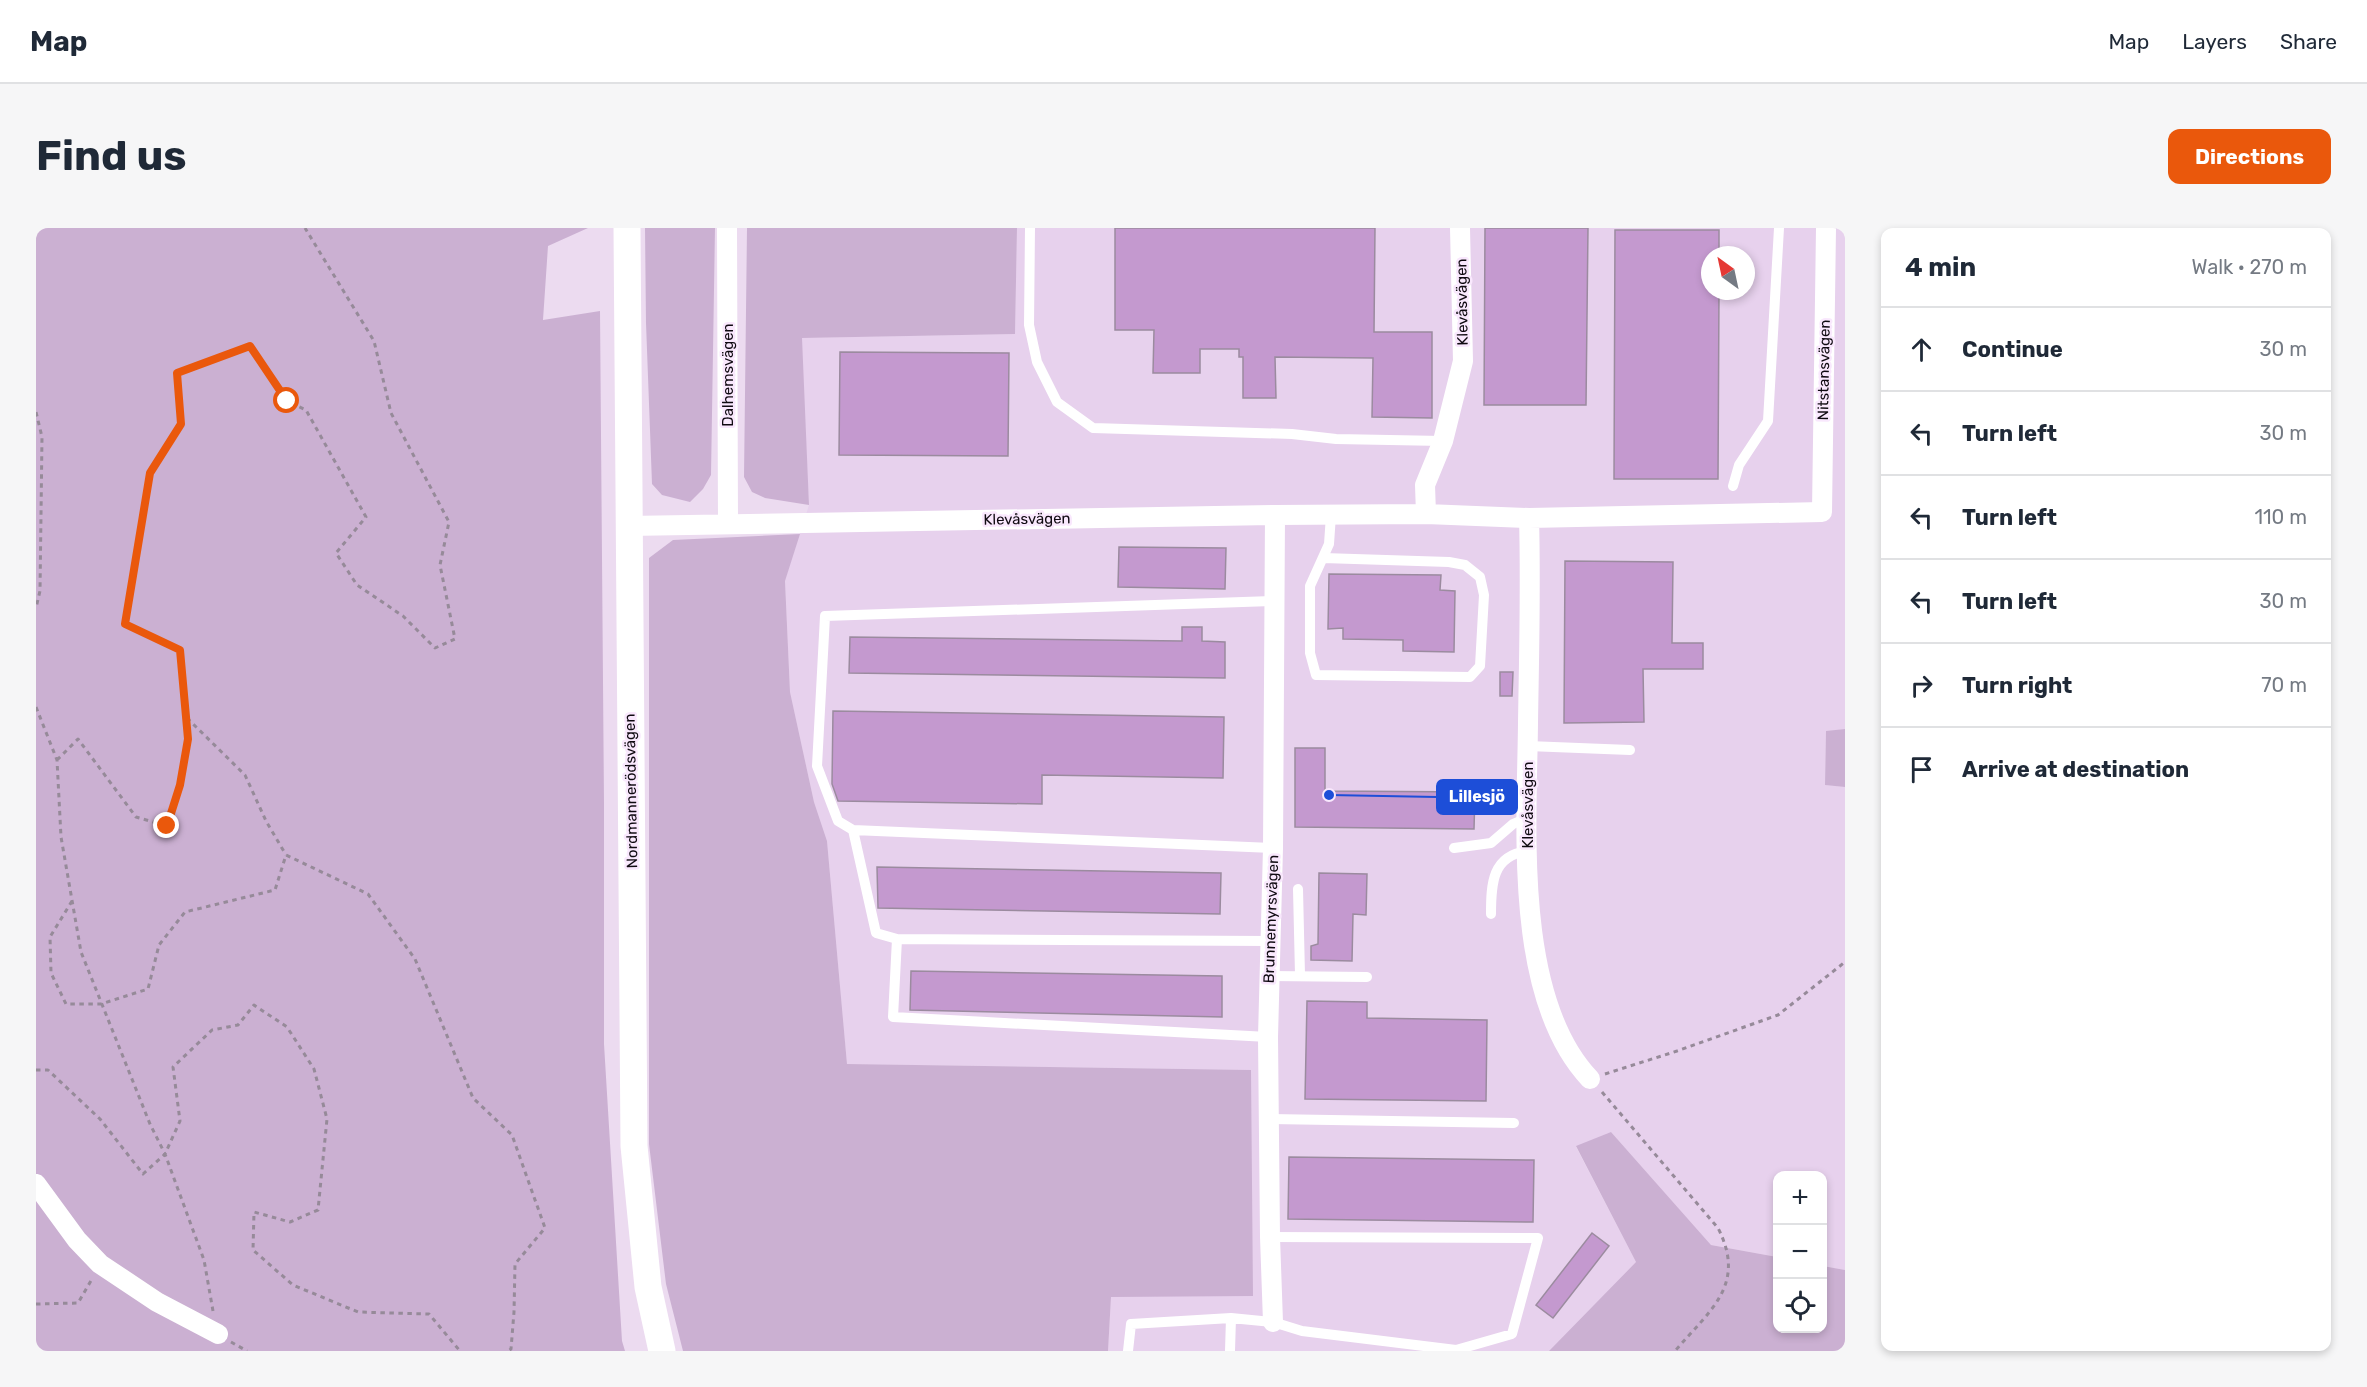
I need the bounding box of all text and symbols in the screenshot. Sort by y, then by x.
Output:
text: Map [30,25,87,58]
text: Map [2108,29,2149,54]
text: Layers [2182,29,2247,54]
text: Share [2280,29,2337,54]
button: Directions [2168,129,2331,184]
text: Find us [36,131,187,181]
north arrow [1701,246,1755,300]
text: 4 min [1905,252,1976,283]
text: Walk · 270 m [2192,255,2307,279]
street label: Klevåsvägen [1452,258,1472,346]
street label: Nitstansvägen [1814,319,1834,421]
street label: Dalhemsvägen [719,323,737,427]
icon: ahead [1905,333,1938,366]
text: Continue [1962,336,2063,363]
text: 30 m [2260,337,2307,361]
route start [273,387,299,413]
icon: left [1905,417,1938,450]
text: Turn left [1962,420,2057,447]
text: 30 m [2260,421,2307,445]
icon: left [1905,501,1938,534]
text: Turn left [1962,504,2057,531]
text: 110 m [2255,505,2307,529]
street label: Klevåsvägen [983,509,1071,529]
icon: left [1905,585,1938,618]
text: Turn left [1962,588,2057,615]
text: 30 m [2260,589,2307,613]
icon: right [1905,669,1938,702]
text: Turn right [1962,672,2072,699]
text: 70 m [2261,673,2307,697]
street label: Nordmannerödsvägen [621,713,641,869]
icon: arrive [1905,753,1938,786]
text: Arrive at destination [1962,756,2189,783]
street label: Klevåsvägen [1519,761,1537,849]
callout: Lillesjö [1437,780,1517,814]
text: Lillesjö [1449,787,1505,806]
route end [153,812,179,838]
street label: Brunnemyrsvägen [1260,854,1282,984]
map controls [1773,1171,1827,1333]
button: + [1773,1171,1827,1225]
button: − [1773,1225,1827,1279]
button: locate [1773,1279,1827,1333]

